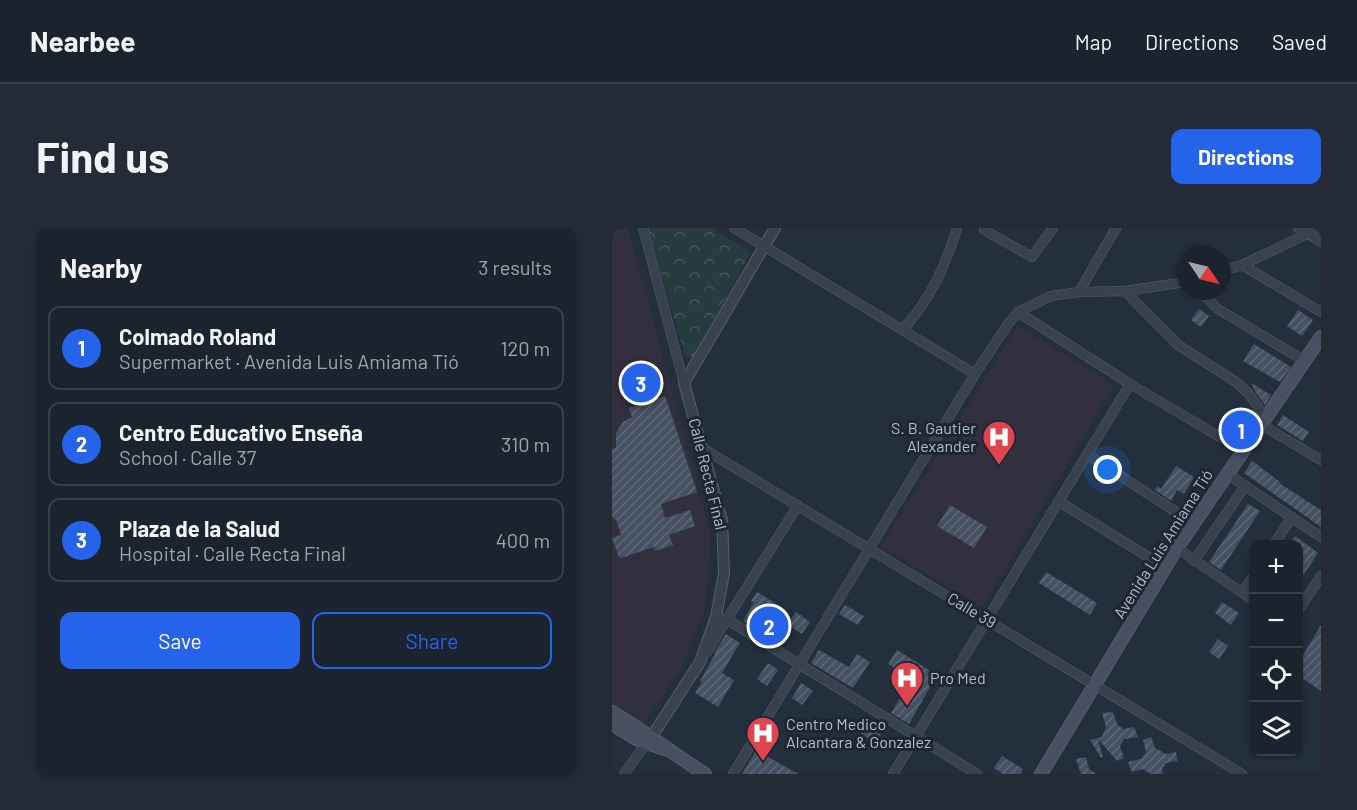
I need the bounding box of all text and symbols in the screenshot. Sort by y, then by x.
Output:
text: Nearbee [30,24,136,58]
text: Map [1075,29,1112,54]
text: Directions [1145,29,1239,54]
text: Saved [1272,29,1327,54]
button: Directions [1171,129,1321,184]
text: Find us [36,131,169,181]
north arrow [1177,246,1231,300]
text: Nearby [60,252,142,283]
text: 3 results [478,255,552,279]
text: Colmado Roland [119,323,276,349]
text: 1 [78,336,85,360]
text: 120 m [500,336,550,360]
text: Supermarket · Avenida Luis Amiama Tió [119,349,459,373]
pin: 3 [621,360,660,406]
pin: 1 [1222,408,1260,452]
street label: Calle Recta Final [685,416,732,532]
place label: S. B. Gautier Alexander [891,418,976,455]
text: Centro Educativo Enseña [119,419,363,445]
hospital icon: S. B. Gautier Alexander [981,419,1017,466]
text: 2 [76,432,87,456]
text: 310 m [501,432,550,456]
text: School · Calle 37 [119,445,256,469]
your location [1093,455,1122,484]
street label: Avenida Luis Amiama Tió [1109,466,1216,622]
text: Plaza de la Salud [119,515,280,541]
text: 3 [76,528,87,552]
text: 400 m [496,528,550,552]
map controls [1249,540,1303,756]
button: + [1249,540,1303,594]
text: Hospital · Calle Recta Final [119,541,346,565]
street label: Calle 39 [944,588,1000,631]
button: − [1249,594,1303,648]
pin: 2 [750,604,788,648]
button: Save [60,612,300,669]
button: Share [312,612,552,669]
button: locate [1249,648,1303,702]
hospital icon: Pro Med [889,660,925,707]
place label: Pro Med [930,668,986,687]
button: layers [1249,702,1303,756]
place label: Centro Medico Alcantara & Gonzalez [786,714,931,751]
hospital icon: Centro Medico Alcantara & Gonzalez [745,715,781,762]

